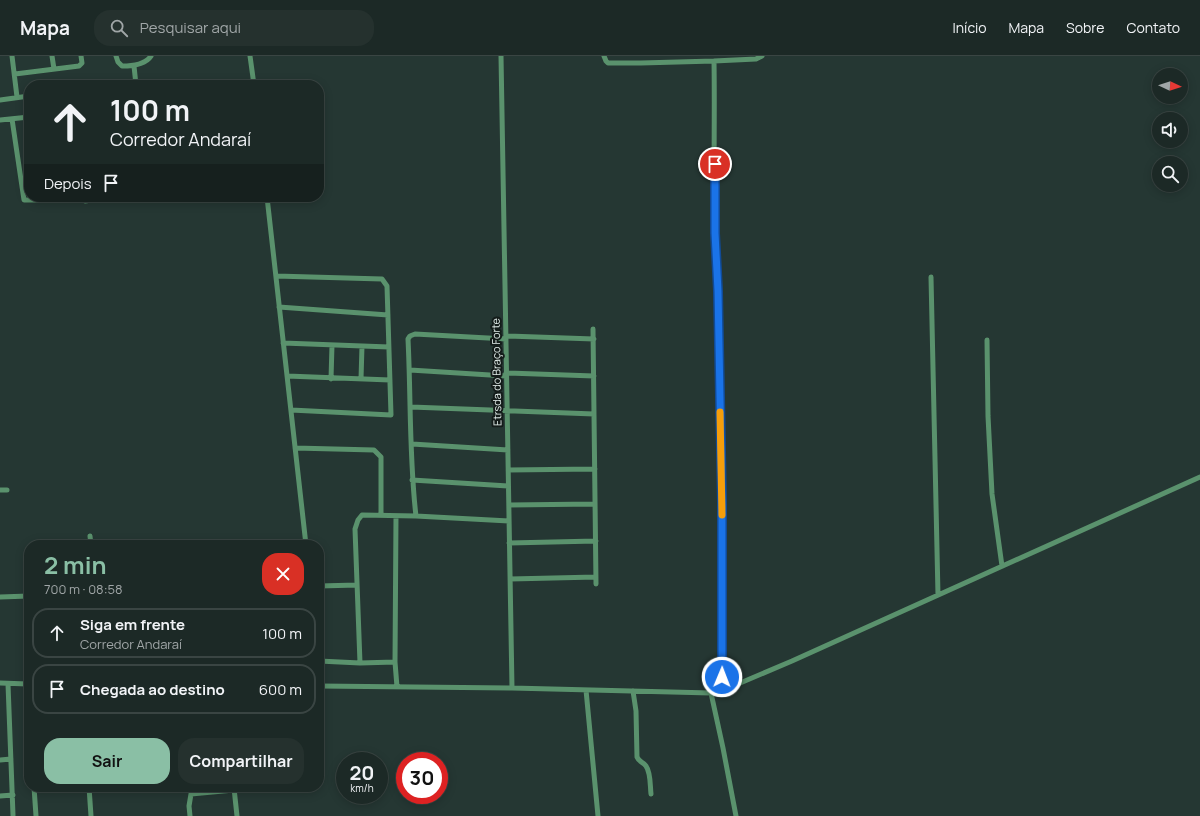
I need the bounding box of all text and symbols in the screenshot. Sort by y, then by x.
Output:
search box [94,10,374,46]
text: Mapa [20,15,70,41]
icon: search [108,17,130,39]
text: Pesquisar aqui [140,17,241,38]
text: Início [953,18,986,37]
text: Mapa [1008,18,1044,37]
text: Sobre [1066,18,1104,37]
text: Contato [1126,18,1180,37]
north arrow [1152,68,1188,104]
map controls [1152,68,1188,192]
text: 100 m [110,91,190,129]
icon: ahead [44,96,96,148]
button: sound [1152,112,1188,148]
text: Corredor Andaraí [110,127,251,151]
pin [698,147,732,181]
icon: arrive [704,153,726,175]
button: search [1152,156,1188,192]
icon: arrive [100,172,122,194]
text: Depois [44,173,92,194]
street label: Etrsda do Braço Forte [488,317,504,426]
text: 2 min [44,548,106,581]
button: close [262,553,304,595]
text: 700 m · 08:58 [44,580,123,598]
text: Siga em frente [80,614,185,635]
icon: ahead [46,622,68,644]
text: 100 m [262,623,302,644]
text: Corredor Andaraí [80,635,182,653]
position arrow [701,656,743,698]
icon: arrive [46,678,68,700]
text: Chegada ao destino [80,679,225,700]
text: 600 m [259,679,302,700]
button: Sair [44,738,170,784]
button: Compartilhar [178,738,304,784]
speed limit sign: 30 [396,752,448,804]
text: 20 [349,759,375,786]
text: km/h [350,781,374,795]

